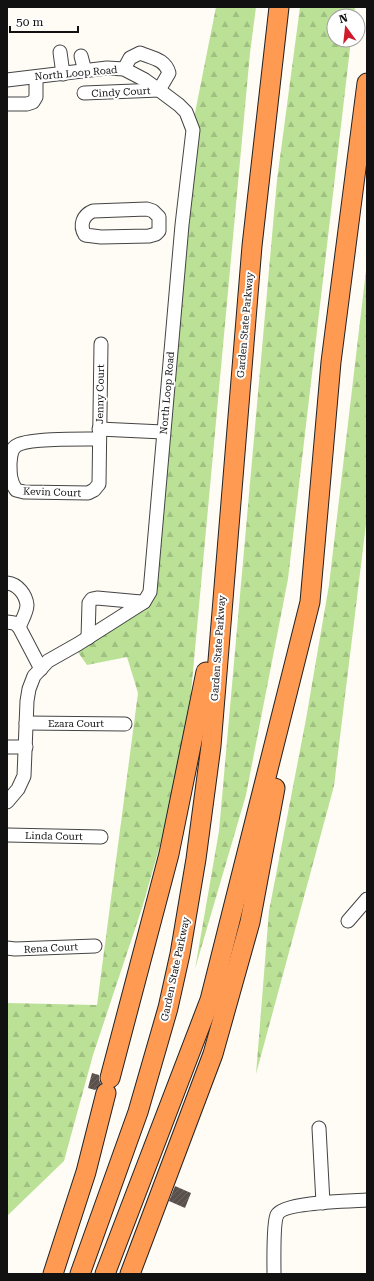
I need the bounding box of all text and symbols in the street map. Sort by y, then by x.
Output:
scale bar [10,8,78,34]
north arrow [326,8,366,48]
text: N [338,11,350,26]
text: 50 m [16,15,43,29]
street label: North Loop Road [34,64,118,82]
street label: Cindy Court [91,85,151,99]
street label: Garden State Parkway [235,272,255,378]
street label: North Loop Road [158,351,176,435]
street label: Jenny Court [94,364,106,424]
street label: Kevin Court [23,485,81,499]
street label: Garden State Parkway [209,595,227,701]
street label: Ezara Court [48,718,104,729]
street label: Linda Court [25,830,83,842]
street label: Garden State Parkway [159,916,191,1022]
street label: Rena Court [24,941,79,955]

